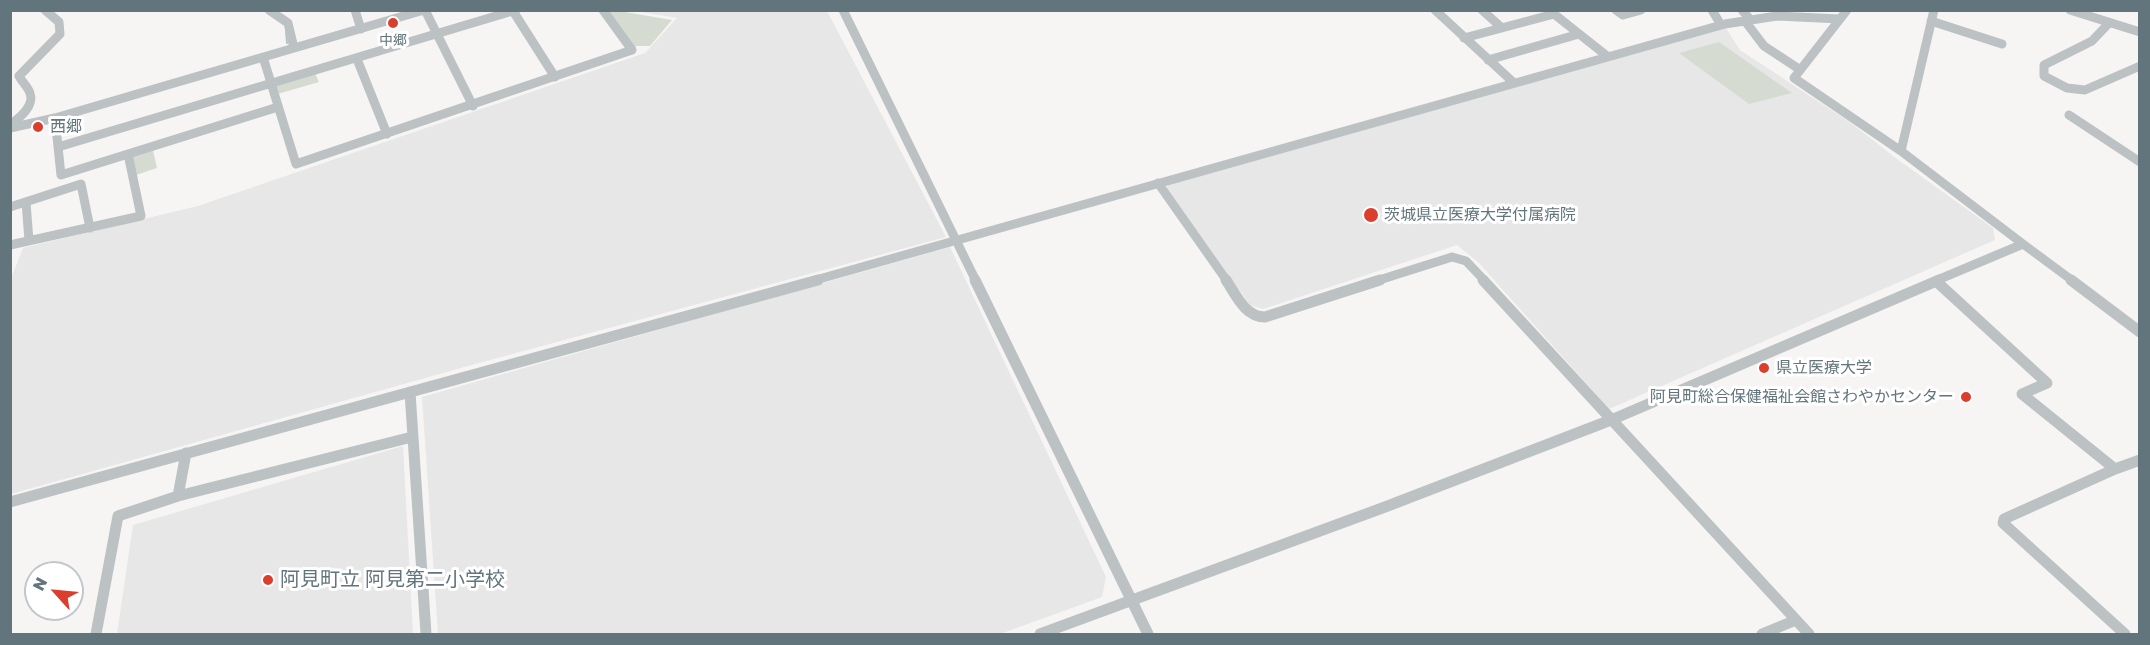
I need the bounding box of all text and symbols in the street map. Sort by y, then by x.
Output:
marker: 中郷 [386,16,400,30]
place label: 中郷 [379,33,407,49]
place label: 西郷 [50,117,82,137]
marker: 西郷 [31,120,45,134]
place label: 茨城県立医療大学付属病院 [1384,205,1576,225]
marker: 茨城県立医療大学付属病院 [1362,206,1380,224]
place label: 県立医療大学 [1776,358,1872,378]
marker: 県立医療大学 [1757,361,1771,375]
place label: 阿見町総合保健福祉会館さわやかセンター [1650,387,1954,407]
marker: 阿見町総合保健福祉会館さわやかセンター [1959,390,1973,404]
north arrow [24,561,84,621]
place label: 阿見町立 阿見第二小学校 [280,568,505,592]
marker: 阿見町立 阿見第二小学校 [261,573,275,587]
text: N [28,574,51,594]

